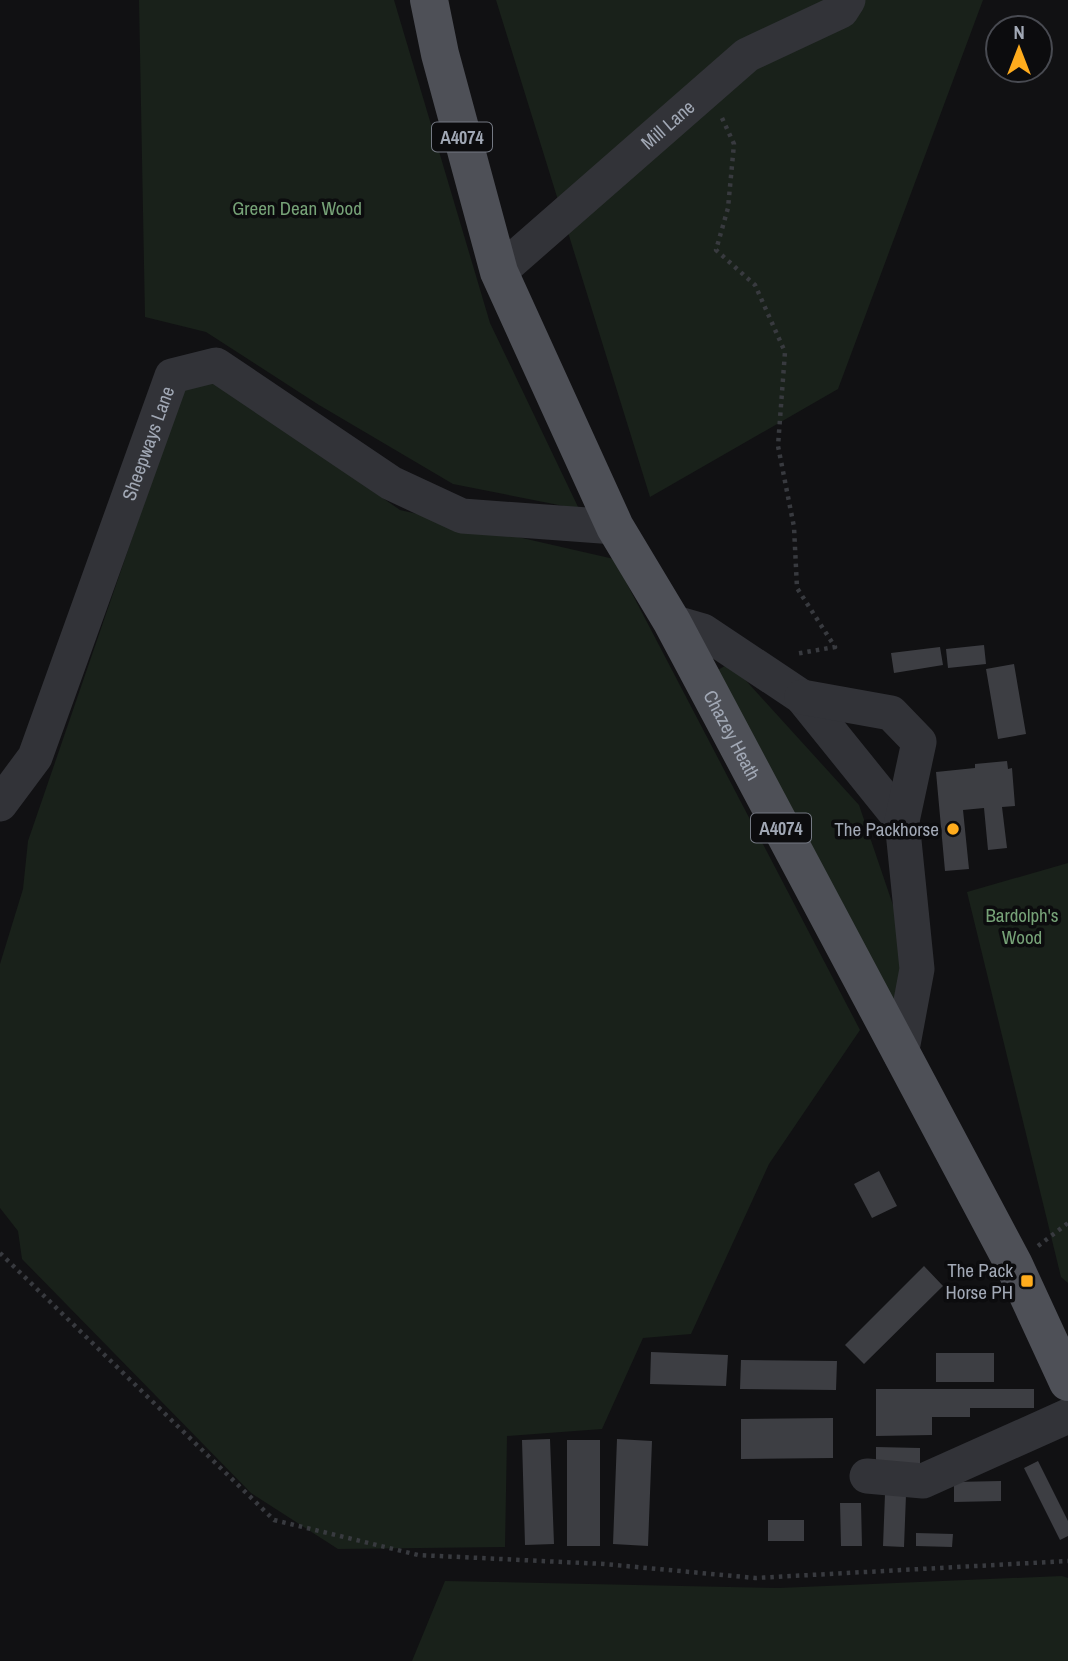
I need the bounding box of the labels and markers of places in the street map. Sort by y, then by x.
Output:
place label: The Packhorse [834,816,939,842]
marker: The Packhorse [945,821,961,837]
place label: The Pack Horse PH [945,1257,1013,1305]
marker: The Pack Horse PH [1019,1273,1035,1289]

